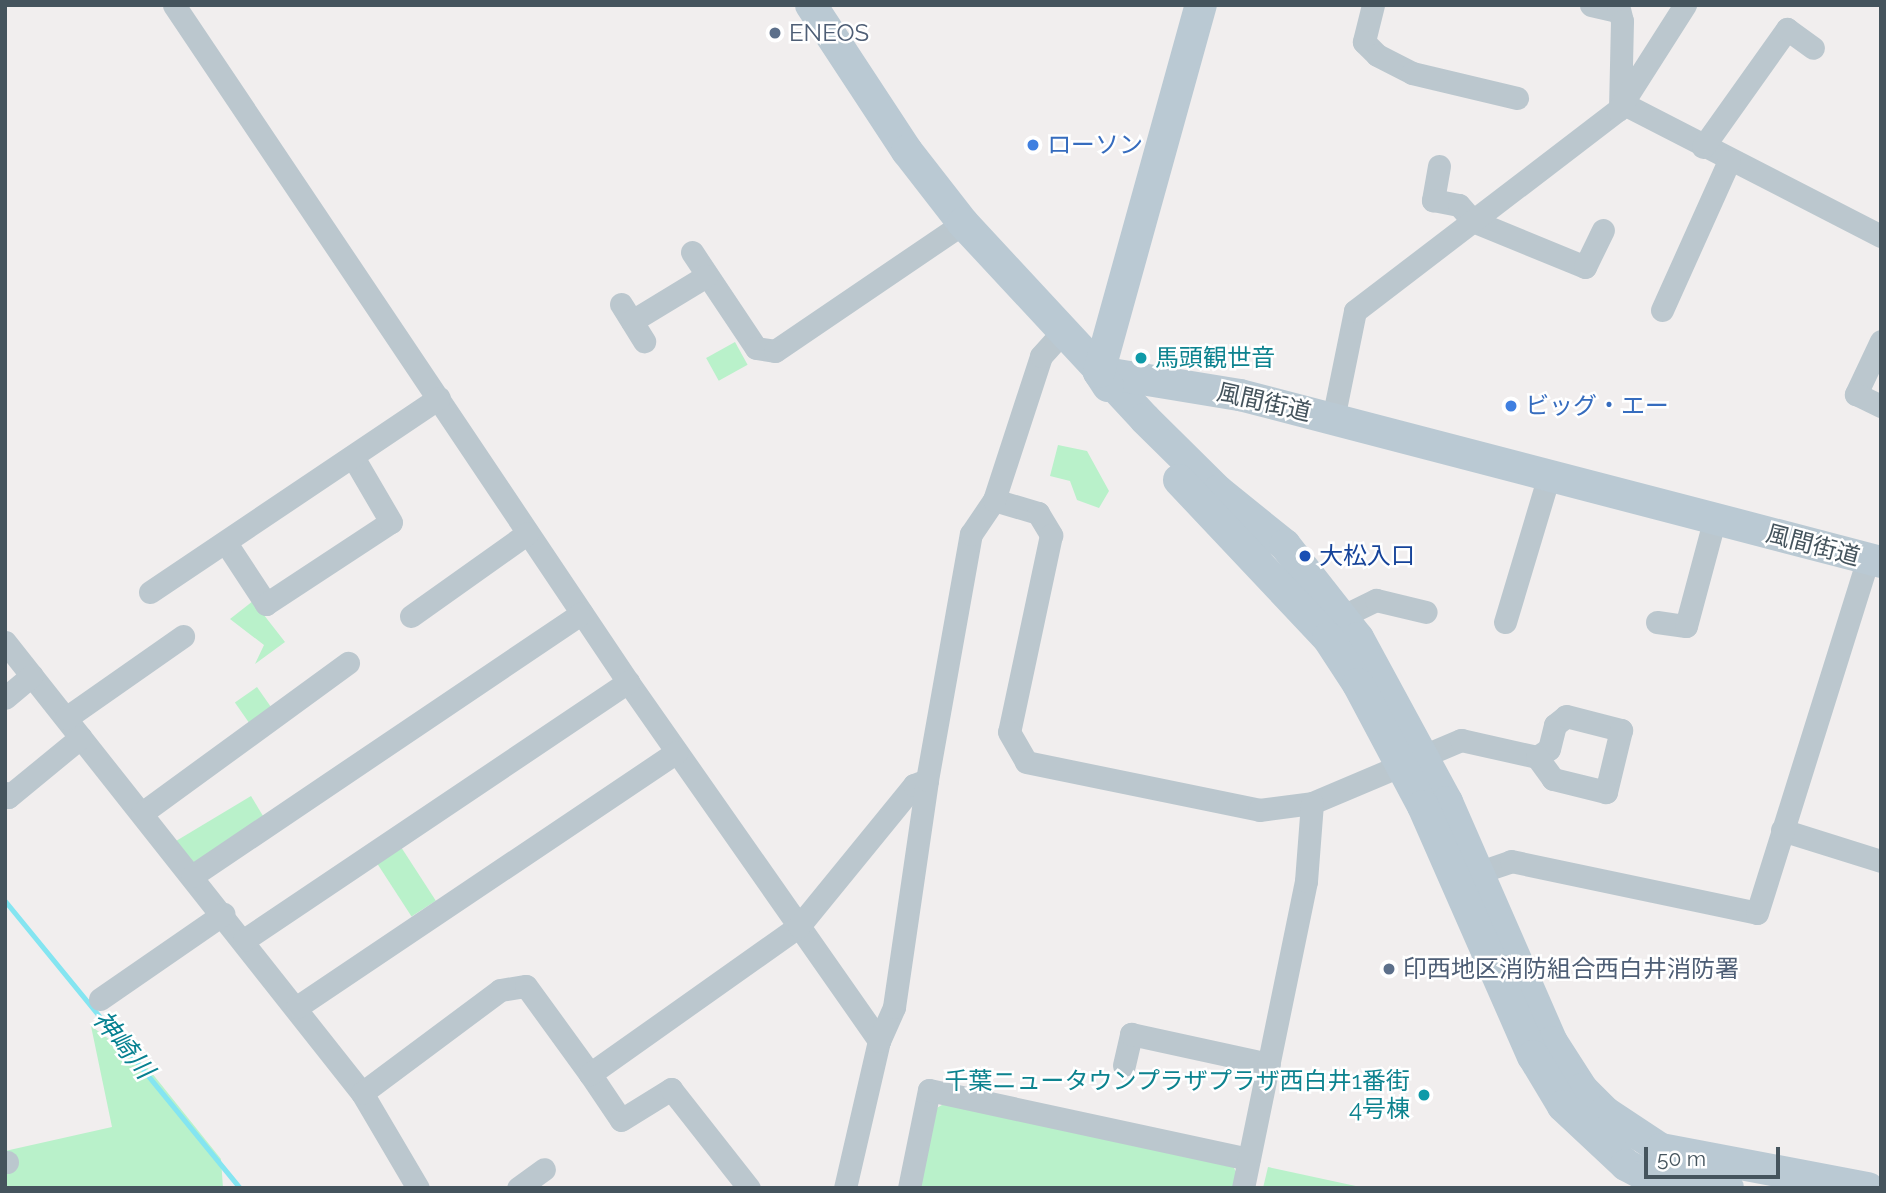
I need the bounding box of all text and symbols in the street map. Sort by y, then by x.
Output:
place label: ENEOS [789,19,869,47]
marker: ENEOS [767,25,783,41]
place label: ローソン [1047,131,1143,159]
marker: ローソン [1025,137,1041,153]
place label: 馬頭観世音 [1155,344,1275,372]
marker: 馬頭観世音 [1133,350,1149,366]
street label: 風間街道 [1214,377,1314,427]
place label: ビッグ・エー [1525,392,1669,420]
marker: ビッグ・エー [1503,398,1519,414]
street label: 風間街道 [1763,519,1863,571]
place label: 大松入口 [1319,542,1415,570]
marker: 大松入口 [1297,548,1313,564]
place label: 印西地区消防組合西白井消防署 [1403,955,1739,983]
marker: 印西地区消防組合西白井消防署 [1381,961,1397,977]
water label: 神崎川 [86,1005,160,1085]
place label: 千葉ニュータウンプラザプラザ西白井1番街 4号棟 [944,1067,1410,1123]
marker: 千葉ニュータウンプラザプラザ西白井1番街 4号棟 [1416,1087,1432,1103]
scale bar [1648,1134,1784,1178]
text: 50 m [1657,1146,1706,1171]

